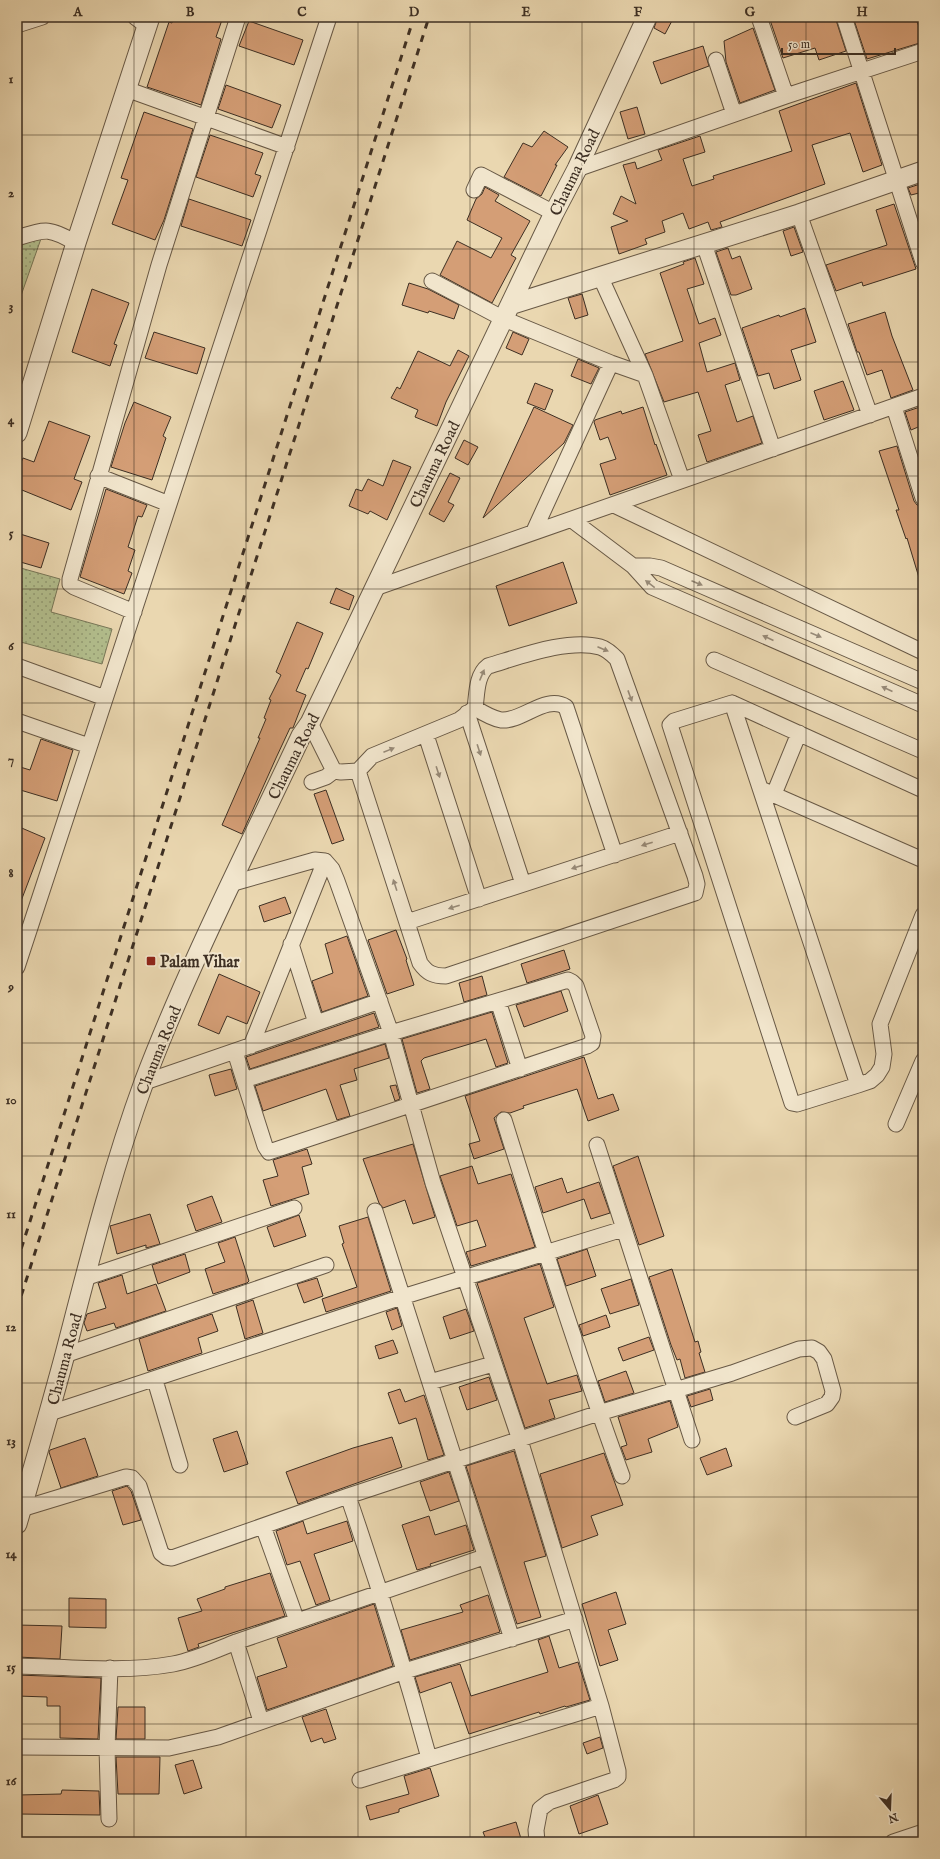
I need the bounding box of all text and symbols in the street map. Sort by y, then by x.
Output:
text: A [73,4,84,21]
text: B [186,4,195,21]
text: C [297,4,307,21]
text: D [409,4,420,21]
text: E [521,4,531,21]
text: F [634,4,643,21]
text: G [745,4,756,21]
text: H [856,4,868,21]
scale bar [782,30,895,56]
text: 50 m [788,37,810,52]
text: 1 [9,71,14,88]
street label: Chauma Road [546,126,606,220]
text: 2 [8,185,14,202]
text: 3 [9,298,14,315]
text: 4 [8,412,15,429]
street label: Chauma Road [406,418,466,512]
text: 5 [9,525,14,542]
one-way arrow [644,580,655,589]
one-way arrow [691,581,703,587]
one-way arrow [810,632,821,638]
one-way arrow [762,634,774,641]
text: 6 [8,638,14,655]
one-way arrow [597,646,609,652]
one-way arrow [478,669,485,681]
one-way arrow [881,686,893,692]
one-way arrow [628,690,634,702]
street label: Chauma Road [265,710,325,803]
one-way arrow [476,745,482,757]
one-way arrow [383,746,395,752]
text: 7 [8,752,14,769]
one-way arrow [435,766,441,778]
one-way arrow [641,841,653,847]
one-way arrow [571,864,583,870]
text: 8 [8,865,14,882]
one-way arrow [391,879,397,891]
one-way arrow [447,904,459,910]
place label: Palam Vihar [160,953,239,973]
marker: Palam Vihar [145,955,157,967]
text: 9 [7,979,14,996]
street label: Chauma Road [133,1003,187,1098]
text: 10 [5,1092,17,1109]
text: 11 [6,1206,16,1223]
street label: Chauma Road [44,1311,88,1408]
text: 12 [6,1319,16,1336]
text: 13 [6,1433,16,1450]
text: 14 [5,1546,17,1563]
text: 15 [6,1659,16,1676]
text: 16 [6,1773,17,1790]
north arrow [870,1789,910,1829]
text: N [886,1809,901,1826]

